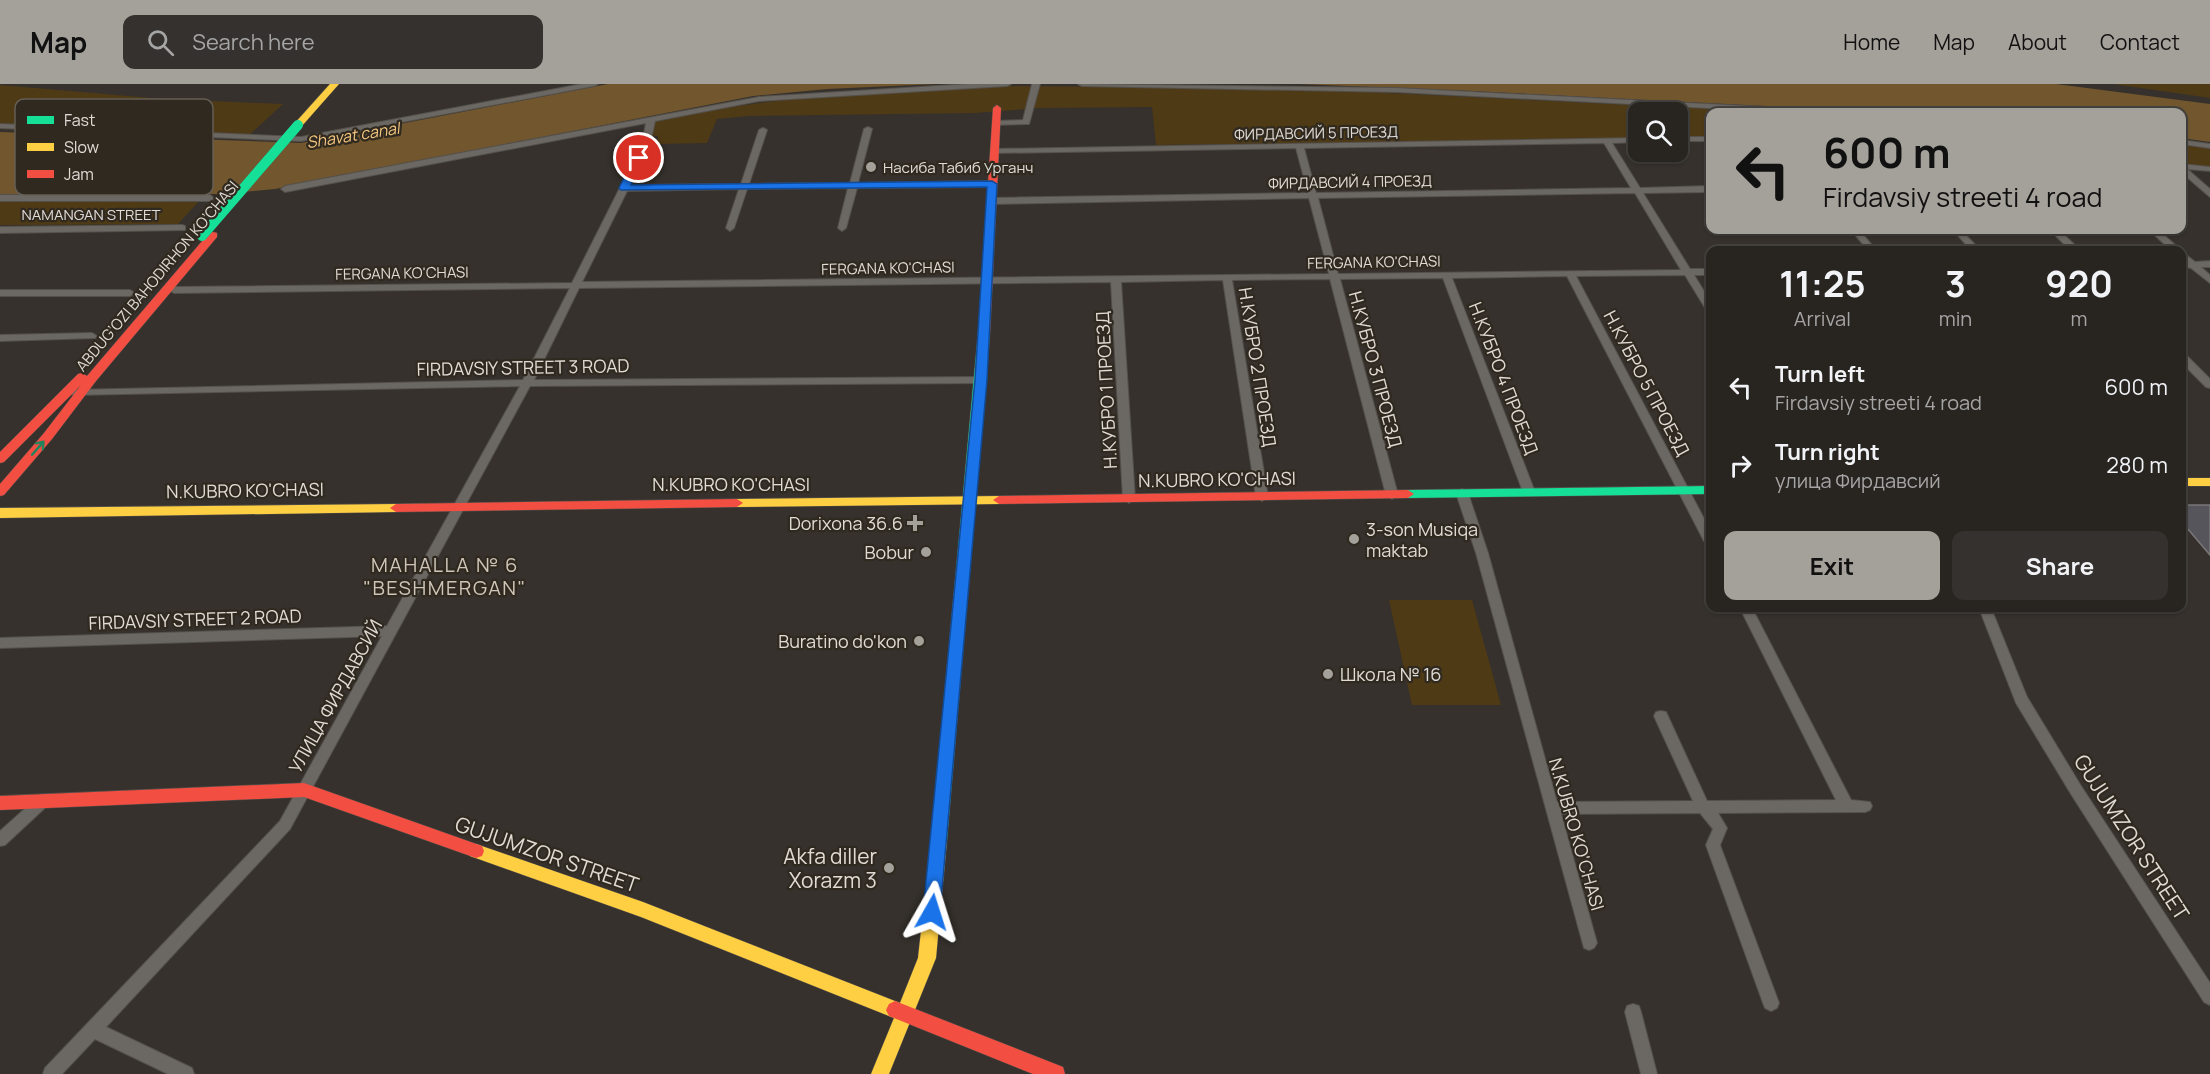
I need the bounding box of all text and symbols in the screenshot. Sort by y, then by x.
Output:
search box [123,15,543,69]
text: Map [30,23,87,61]
icon: search [144,26,177,59]
text: Search here [192,27,315,57]
text: Home [1843,28,1900,56]
text: Map [1933,28,1975,56]
text: About [2008,28,2067,56]
text: Contact [2100,28,2180,56]
legend [15,99,213,195]
map controls [1628,102,1688,162]
button: search [1628,102,1688,162]
text: Fast [64,109,95,131]
water label: Shavat canal [305,116,403,153]
street label: ФИРДАВСИЙ 5 ПРОЕЗД [1234,121,1398,145]
text: 600 m [1823,123,1951,181]
pin [613,132,664,183]
icon: left [1724,132,1802,210]
text: Slow [64,136,99,158]
icon: arrive [622,141,655,174]
place label: Насиба Табиб Урганч [883,157,1033,178]
marker: Насиба Табиб Урганч [864,160,878,174]
text: Jam [64,163,94,185]
street label: ФИРДАВСИЙ 4 ПРОЕЗД [1268,170,1432,194]
street label: ABDUG’OZI BAHODIRHON KO’CHASI [71,176,243,376]
text: Firdavsiy streeti 4 road [1823,178,2102,215]
street label: NAMANGAN STREET [22,204,160,225]
street label: FERGANA KO'CHASI [1307,250,1441,274]
street label: FERGANA KO'CHASI [821,256,955,280]
text: 11:25 [1779,259,1866,308]
text: 3 [1945,259,1966,308]
text: 920 [2045,259,2113,308]
street label: FERGANA KO'CHASI [335,261,469,285]
street label: Н.КУБРО 2 ПРОЕЗД [1234,286,1282,448]
street label: Н.КУБРО 3 ПРОЕЗД [1344,288,1408,450]
street label: Н.КУБРО 4 ПРОЕЗД [1464,298,1544,458]
text: Arrival [1794,305,1851,332]
text: min [1939,305,1972,332]
text: m [2071,305,2088,332]
street label: Н.КУБРО 5 ПРОЕЗД [1599,306,1695,460]
street label: Н.КУБРО 1 ПРОЕЗД [1090,311,1122,469]
street label: FIRDAVSIY STREET 3 ROAD [416,353,630,381]
text: Turn left [1775,359,1865,389]
icon: left [1724,371,1757,404]
text: 600 m [2104,372,2168,402]
text: Firdavsiy streeti 4 road [1775,389,1982,416]
text: Turn right [1775,437,1880,467]
one-way arrow [31,441,45,456]
icon: right [1724,449,1757,482]
text: 280 m [2106,450,2168,480]
street label: N.KUBRO KO'CHASI [1138,466,1296,492]
text: улица Фирдавсий [1775,467,1941,494]
street label: N.KUBRO KO'CHASI [652,472,810,496]
street label: N.KUBRO KO'CHASI [166,477,324,503]
place label: Dorixona 36.6 [789,511,903,535]
marker: Dorixona 36.6 [908,516,922,530]
place label: 3-son Musiqa maktab [1366,517,1478,562]
button: Exit [1724,531,1940,600]
button: Share [1952,531,2168,600]
marker: 3-son Musiqa maktab [1347,532,1361,546]
place label: Bobur [864,540,914,564]
marker: Bobur [919,545,933,559]
district label: MAHALLA № 6 "BESHMERGAN" [363,551,527,601]
street label: FIRDAVSIY STREET 2 ROAD [88,603,302,635]
street label: УЛИЦА ФИРДАВСИЙ [283,615,387,777]
place label: Buratino do'kon [778,629,907,653]
marker: Buratino do'kon [912,634,926,648]
place label: Школа № 16 [1340,662,1441,686]
marker: Школа № 16 [1321,667,1335,681]
street label: GUJUMZOR STREET [2068,749,2196,926]
street label: N.KUBRO KO'CHASI [1544,755,1610,913]
street label: GUJUMZOR STREET [451,809,643,899]
place label: Akfa diller Xorazm 3 [783,842,877,894]
marker: Akfa diller Xorazm 3 [882,861,896,875]
position arrow [900,880,964,944]

